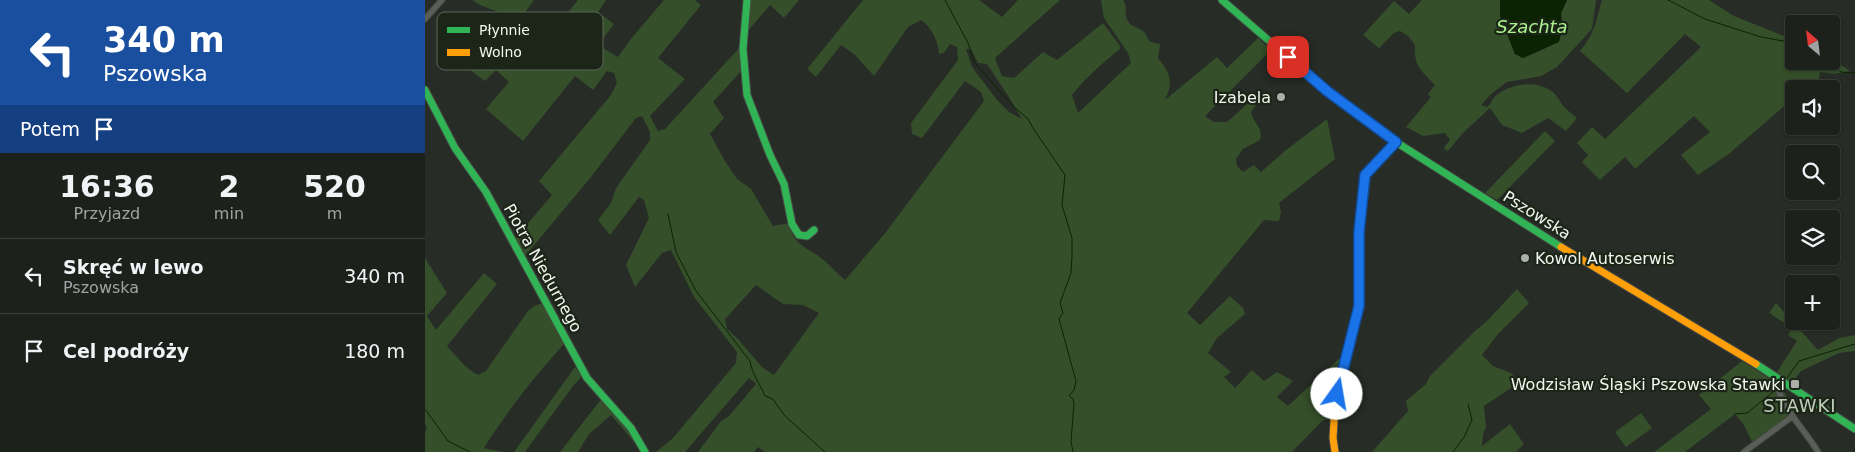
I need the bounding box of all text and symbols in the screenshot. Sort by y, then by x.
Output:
legend [437,12,603,70]
north arrow [1785,15,1840,70]
map controls [1785,15,1840,330]
water label: Szachta [1496,16,1568,37]
icon: left [20,20,85,85]
text: 340 m [103,20,225,60]
text: Płynnie [479,22,530,38]
pin [1267,36,1309,78]
icon: arrive [1274,43,1302,71]
text: Wolno [479,44,522,60]
text: Pszowska [103,61,208,86]
button: sound [1785,80,1840,135]
place label: Izabela [1214,88,1271,107]
marker: Izabela [1275,91,1287,103]
icon: arrive [90,115,118,143]
text: Potem [20,118,80,140]
button: search [1785,145,1840,200]
text: 16:36 [59,169,155,204]
text: 2 [218,169,239,204]
text: 520 [303,169,366,204]
street label: Pszowska [1500,187,1574,243]
street label: Piotra Niedurnego [500,200,586,336]
text: Przyjazd [74,204,140,223]
text: min [214,204,244,223]
text: m [327,204,342,223]
button: layers [1785,210,1840,265]
place label: Kowol Autoserwis [1535,249,1675,268]
marker: Kowol Autoserwis [1519,252,1531,264]
text: Skręć w lewo [63,256,204,278]
icon: left [20,262,48,290]
text: 340 m [344,265,405,287]
button: + [1785,275,1840,330]
text: Pszowska [63,278,139,297]
icon: arrive [20,337,48,365]
text: Cel podróży [63,340,189,362]
text: 180 m [344,340,405,362]
position arrow [1310,367,1362,419]
place label: Wodzisław Śląski Pszowska Stawki [1511,375,1785,394]
marker: Wodzisław Śląski Pszowska Stawki [1789,378,1801,390]
district label: STAWKI [1763,395,1837,416]

